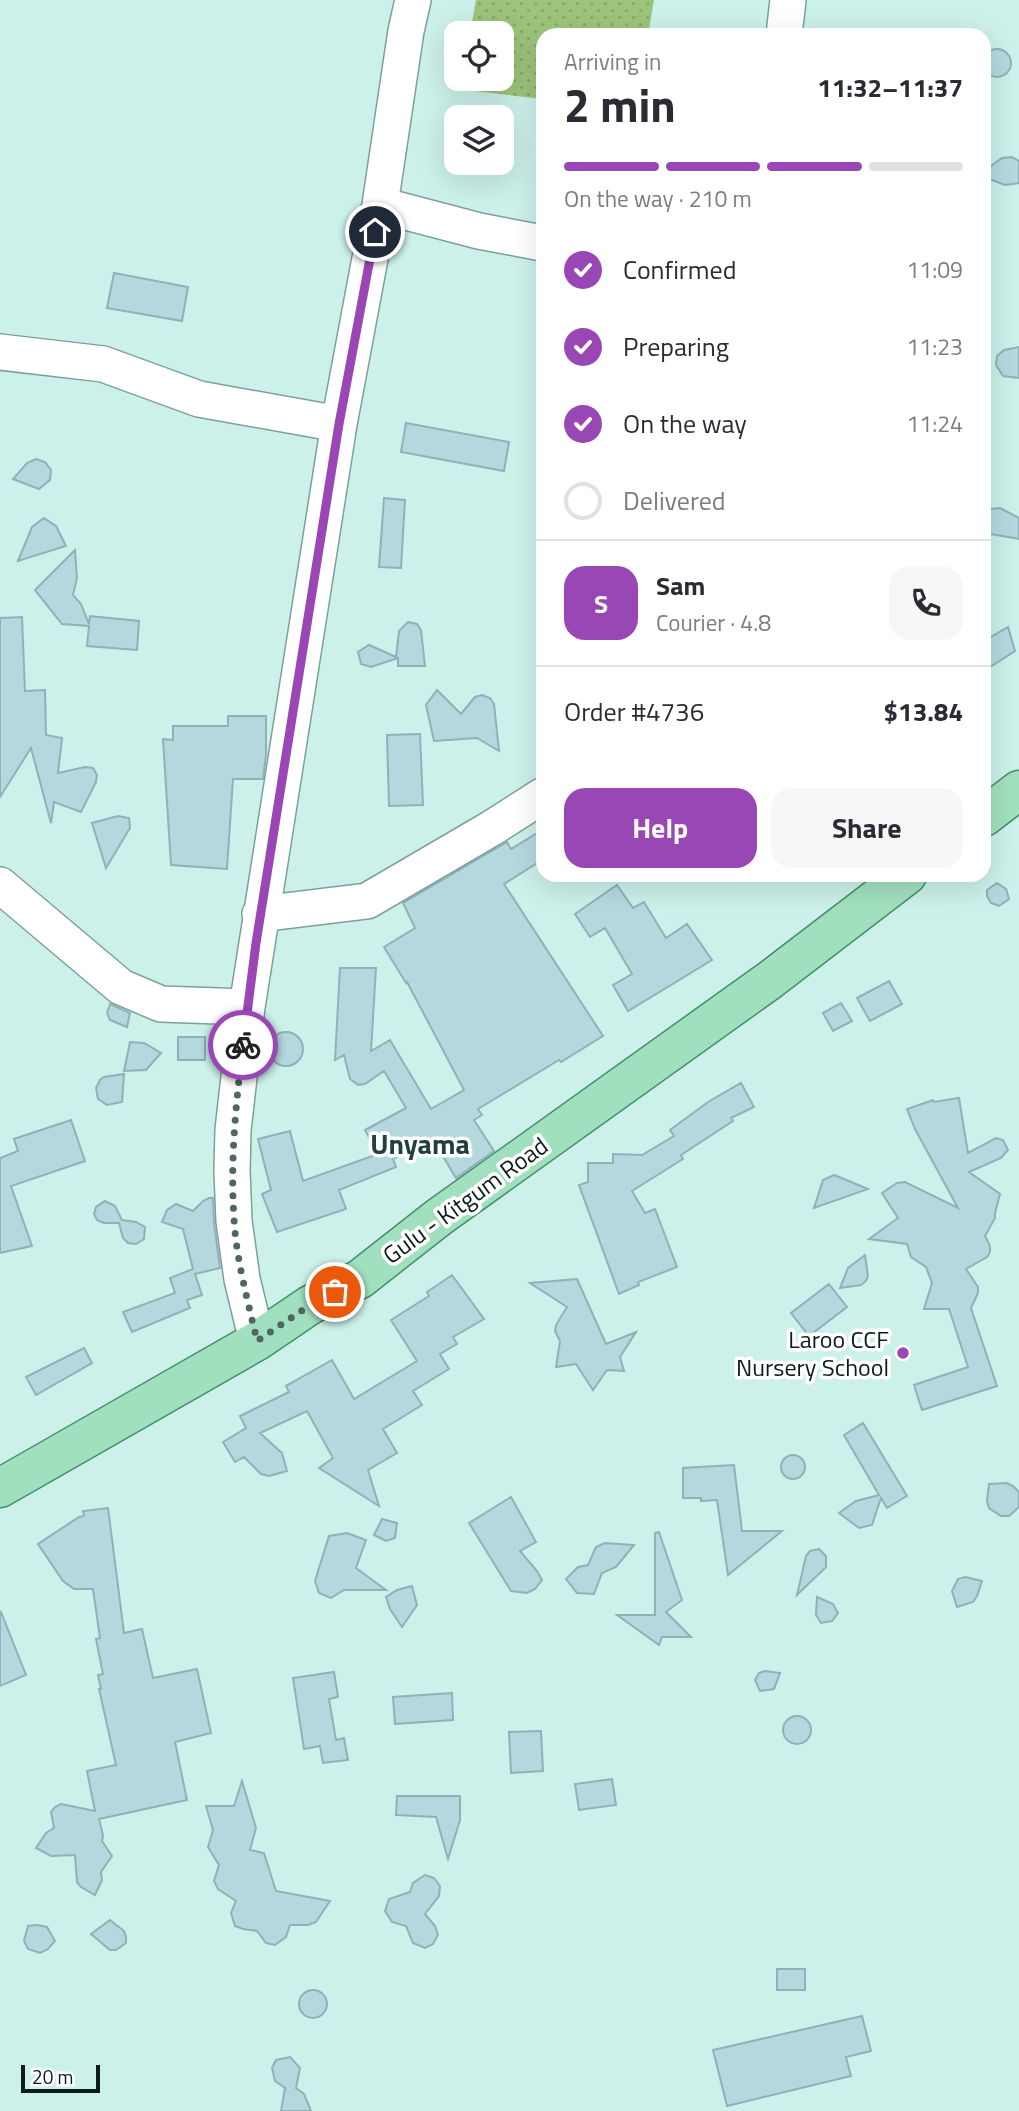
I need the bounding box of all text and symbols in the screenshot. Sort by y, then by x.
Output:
map controls [444,21,514,175]
button: locate [444,21,514,91]
text: Arriving in [564,44,661,79]
text: 11:32–11:37 [817,68,963,107]
text: 2 min [564,70,676,140]
button: layers [444,105,514,175]
text: On the way · 210 m [564,181,752,216]
pin [345,202,405,262]
icon: home [356,213,394,251]
text: Confirmed [623,250,737,289]
icon: check [564,251,602,289]
text: 11:09 [906,252,963,287]
text: Preparing [623,327,729,366]
icon: check [564,328,602,366]
text: 11:23 [906,329,963,364]
text: On the way [623,404,747,443]
icon: check [564,405,602,443]
text: 11:24 [906,406,963,441]
text: Delivered [623,481,726,520]
text: Sam [656,566,705,605]
button: phone [889,566,963,640]
text: S [594,584,608,623]
text: Courier · 4.8 [656,605,771,640]
text: Order #4736 [564,692,704,731]
text: $13.84 [884,692,963,731]
button: Help [564,788,757,868]
button: Share [771,788,963,868]
courier [208,1010,278,1080]
icon: bike [224,1026,262,1064]
district label: Unyama [370,1122,470,1165]
street label: Gulu - Kitgum Road [375,1128,555,1272]
pin [305,1262,365,1322]
icon: bag [316,1273,354,1311]
place label: Laroo CCF Nursery School [736,1321,889,1385]
marker: Laroo CCF Nursery School [895,1345,911,1361]
scale bar [21,2062,100,2094]
text: 20 m [32,2062,73,2091]

